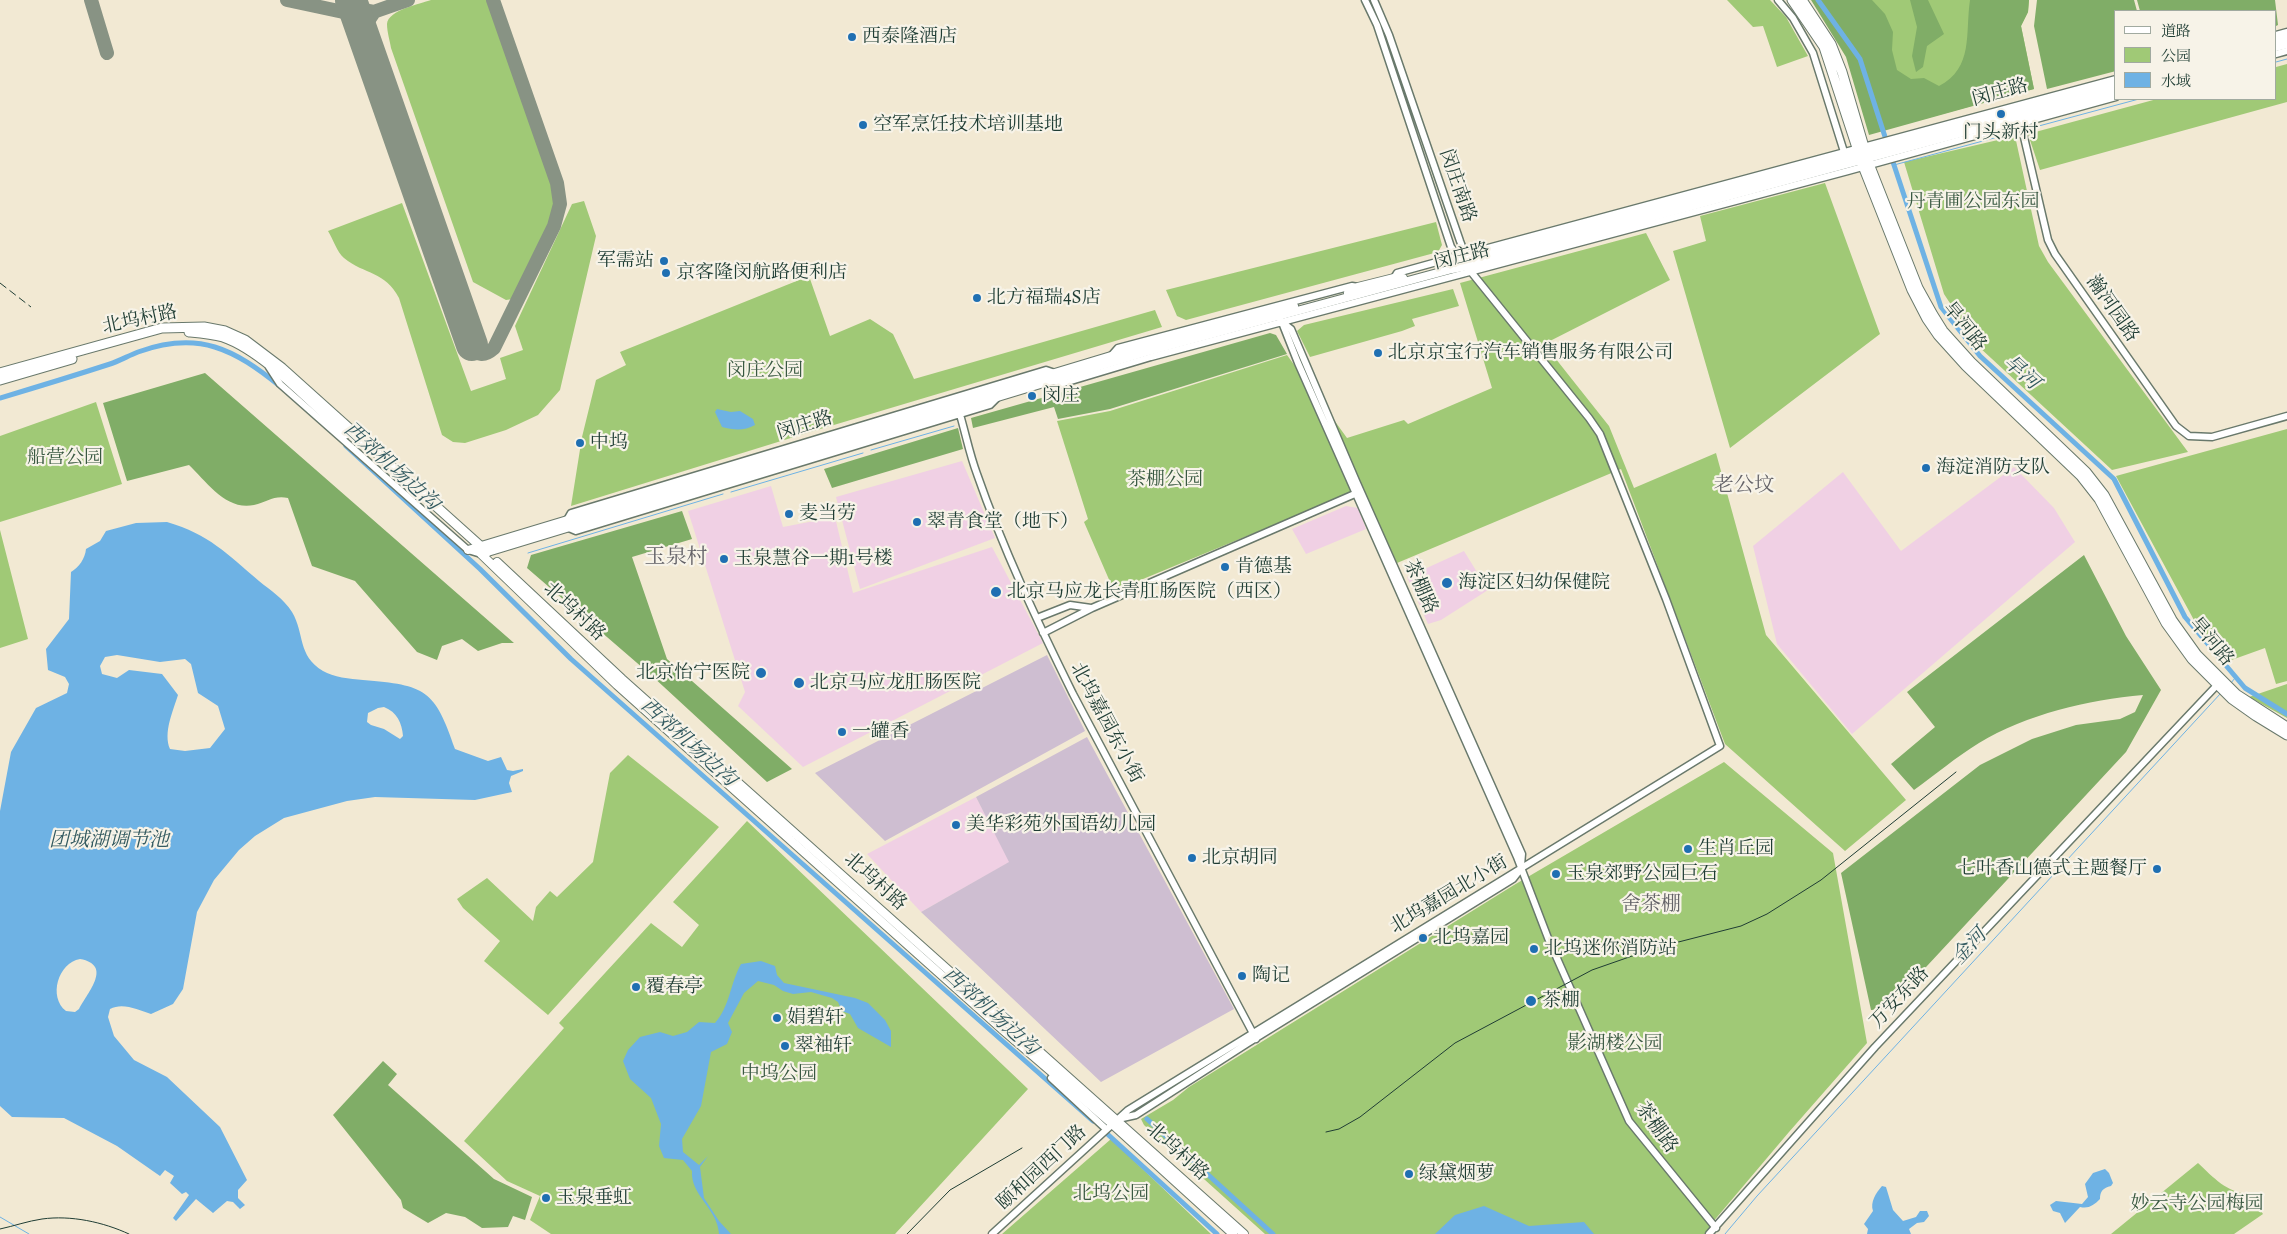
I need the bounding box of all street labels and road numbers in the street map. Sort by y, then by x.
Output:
street label: 闵庄路 [1970,75,2030,111]
street label: 闵庄南路 [1434,146,1480,226]
street label: 闵庄路 [1432,239,1492,275]
street label: 瀚河园路 [2081,271,2143,347]
street label: 旱河路 [1937,298,1991,356]
street label: 北坞村路 [100,301,180,339]
street label: 闵庄路 [774,407,836,445]
street label: 茶棚路 [1398,556,1442,618]
street label: 北坞村路 [538,578,610,646]
street label: 旱河路 [2184,613,2238,671]
street label: 北坞嘉园东小街 [1065,659,1147,787]
street label: 北坞村路 [839,848,911,916]
street label: 北坞嘉园北小街 [1386,851,1512,939]
street label: 万安东路 [1866,962,1934,1034]
street label: 茶棚路 [1630,1098,1682,1158]
street label: 北坞村路 [1141,1118,1213,1186]
street label: 颐和园西门路 [993,1121,1091,1215]

